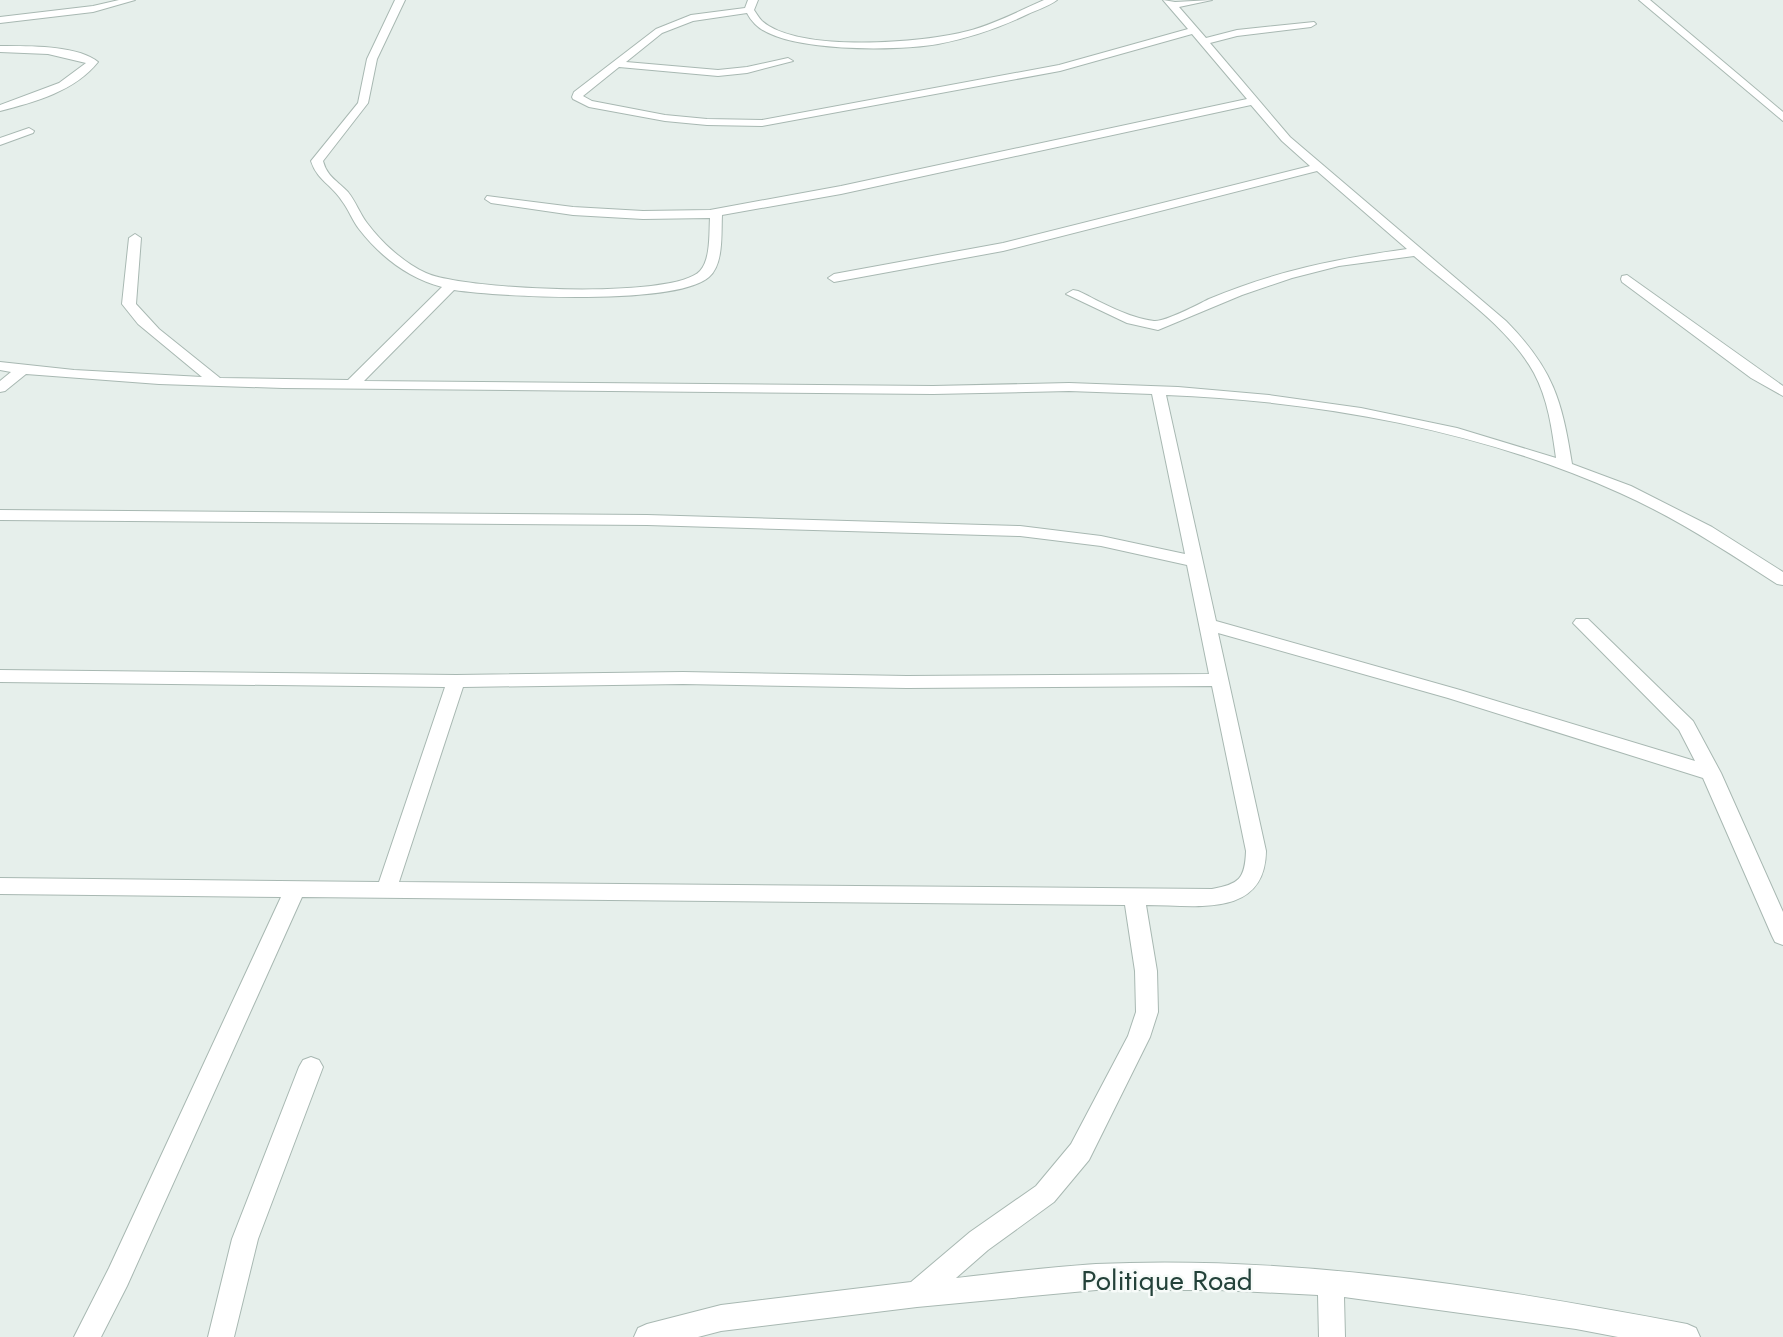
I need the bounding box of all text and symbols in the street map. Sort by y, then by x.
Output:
street label: Politique Road [1081,1260,1253,1301]

